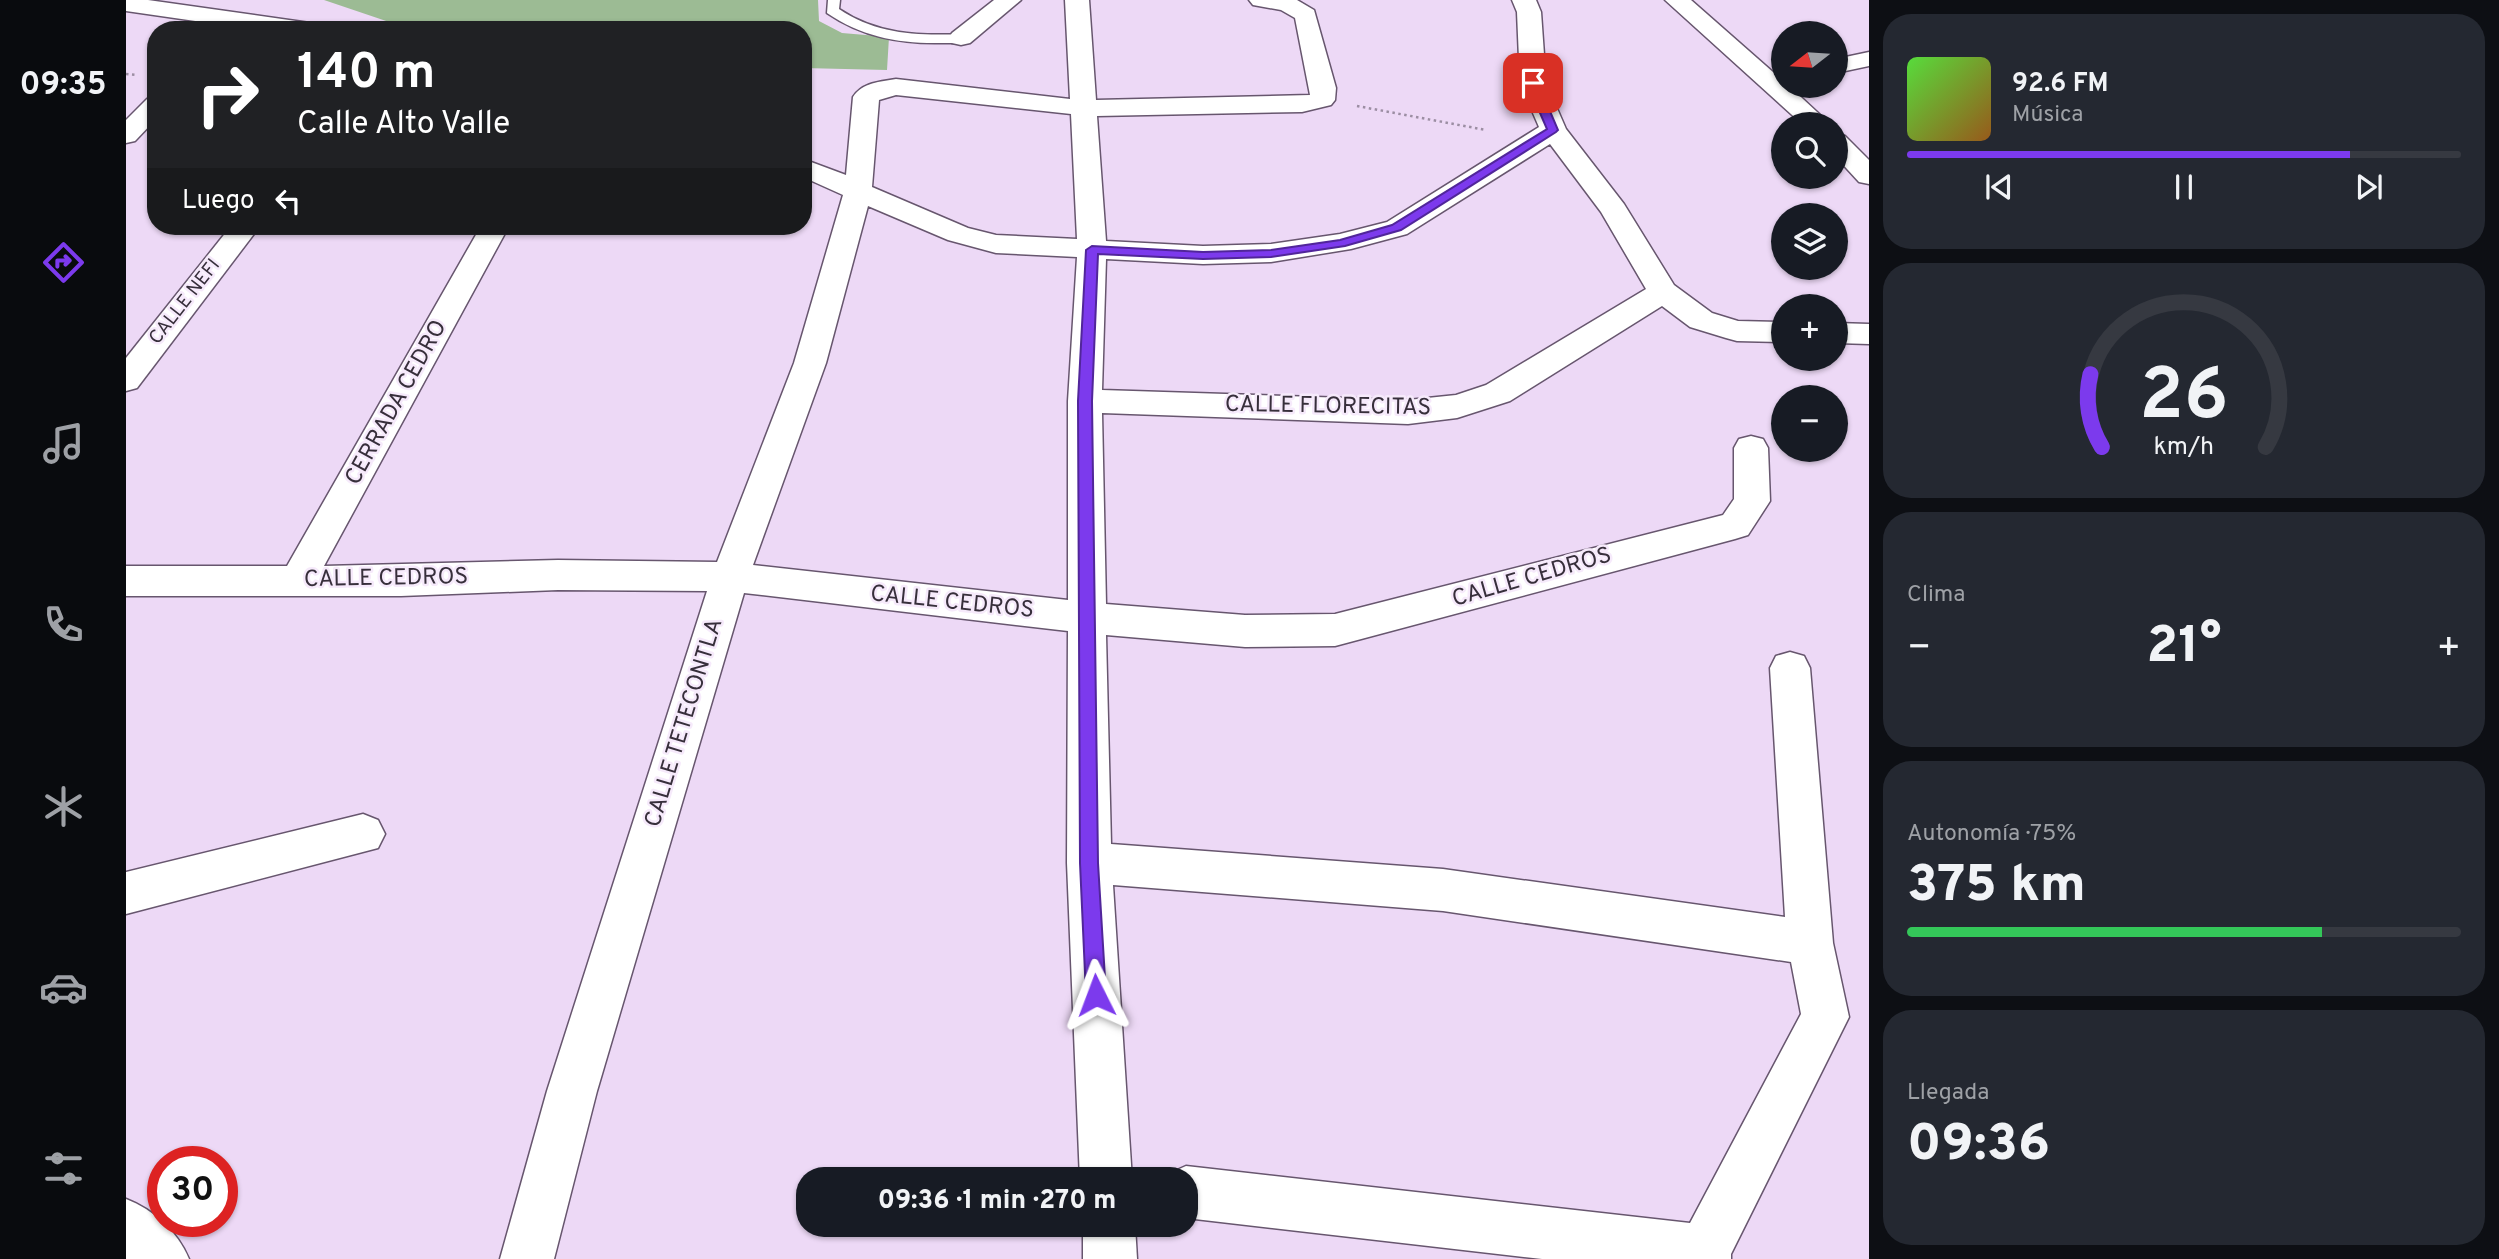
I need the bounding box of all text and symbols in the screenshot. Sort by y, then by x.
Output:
north arrow [1771,21,1848,98]
map controls [1771,21,1848,462]
text: 140 m [297,44,436,106]
icon: right [182,49,273,140]
pin [1503,53,1563,113]
icon: arrive [1514,64,1552,102]
text: 09:35 [19,66,107,106]
text: 92.6 FM [2012,68,2109,101]
text: Música [2012,101,2083,130]
text: Calle Alto Valle [297,105,510,145]
button: search [1771,112,1848,189]
icon: previous [1980,168,2018,206]
icon: pause [2165,168,2203,206]
icon: next [2350,168,2388,206]
icon: left [269,182,307,220]
text: Luego [182,185,255,218]
button: layers [1771,203,1848,280]
icon: directions [39,238,88,287]
street label: CALLE NEFI [144,254,226,350]
button: + [1771,294,1848,371]
street label: CERRADA CEDRO [340,315,454,491]
text: 26 [2139,353,2229,445]
button: − [1771,385,1848,462]
street label: CALLE FLORECITAS [1225,391,1431,423]
icon: music [39,419,88,468]
text: km/h [2154,431,2214,463]
street label: CALLE CEDROS [1449,541,1615,615]
street label: CALLE CEDROS [304,563,468,595]
street label: CALLE CEDROS [869,580,1035,626]
text: Clima [1907,581,1965,610]
icon: phone [39,600,88,649]
street label: CALLE TETECONTLA [639,615,731,831]
text: 21° [2147,615,2221,681]
text: − [1907,625,1932,674]
text: + [2436,625,2461,674]
icon: climate [39,782,88,831]
text: Autonomía · 75% [1907,820,2076,849]
text: 375 km [1907,854,2086,920]
position arrow [1059,958,1133,1032]
icon: car [39,963,88,1012]
text: Llegada [1907,1079,1989,1108]
text: 09:36 [1907,1113,2050,1179]
icon: filters [39,1144,88,1193]
speed limit sign: 30 [147,1146,238,1237]
text: 09:36 · 1 min · 270 m [878,1185,1116,1218]

